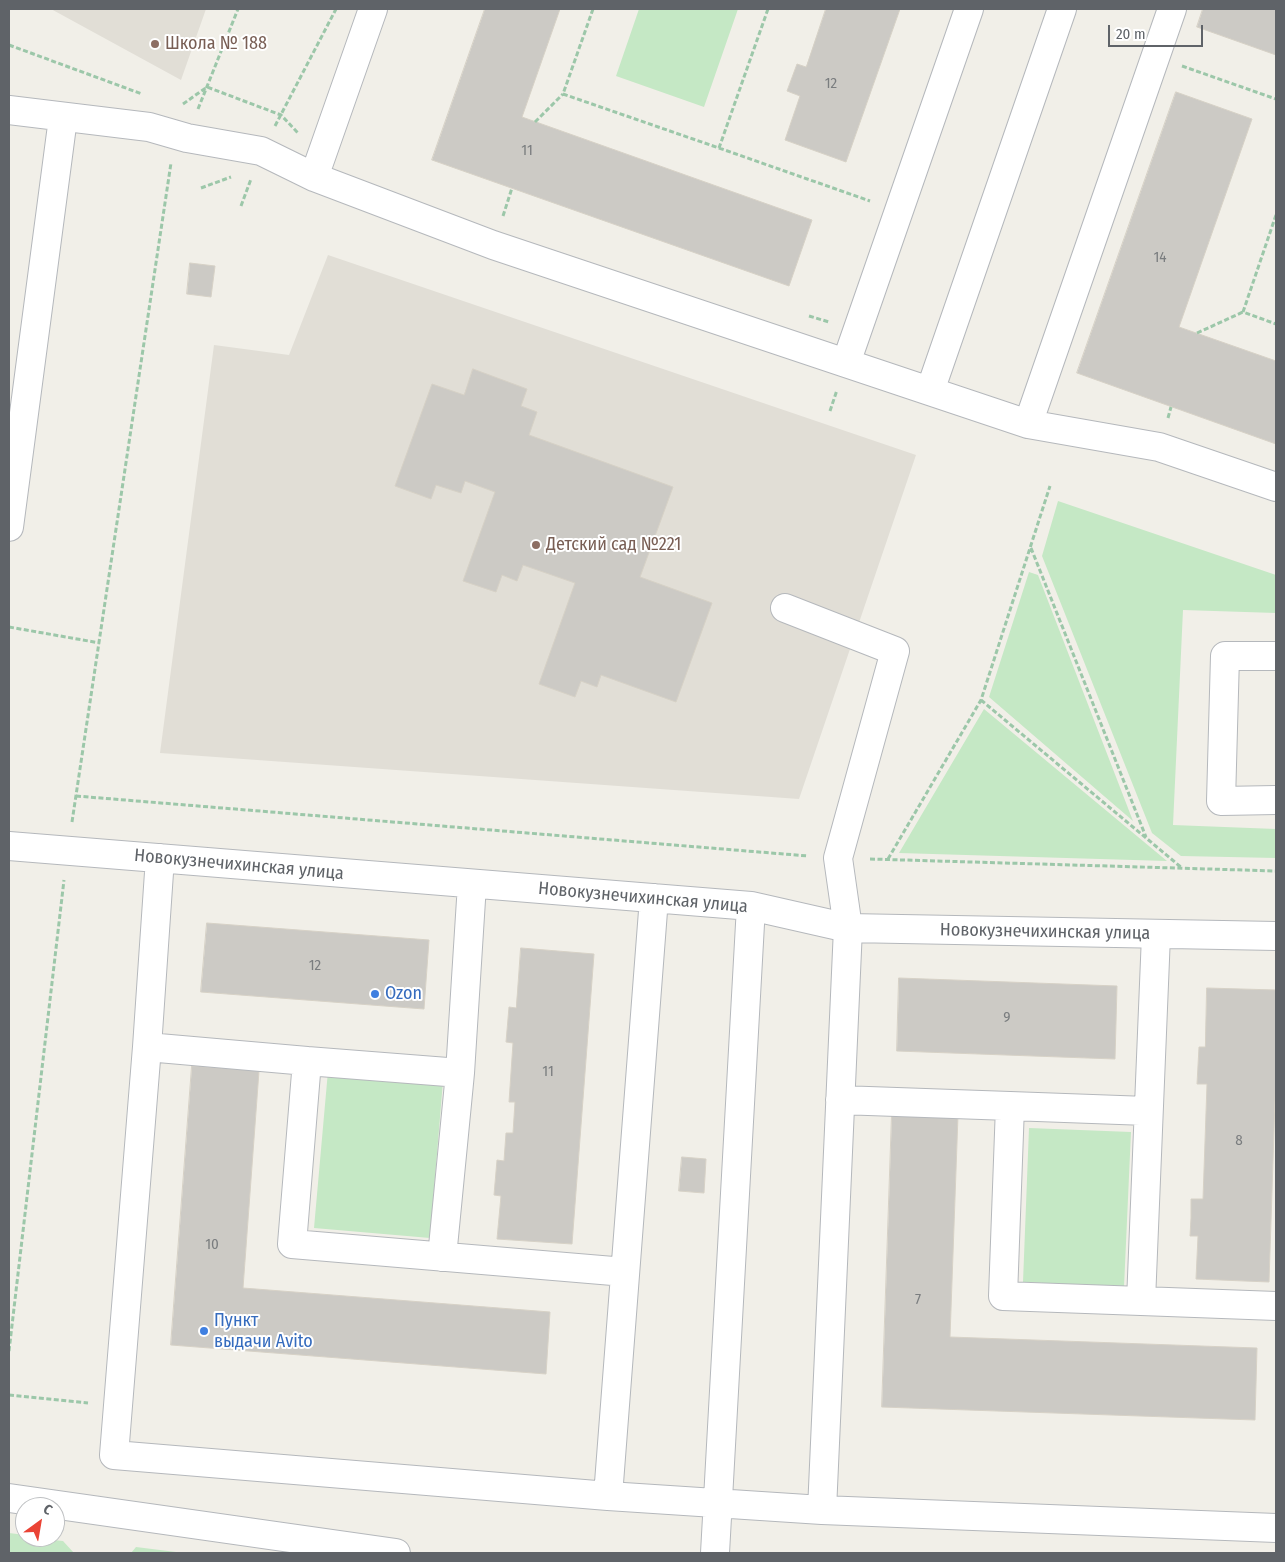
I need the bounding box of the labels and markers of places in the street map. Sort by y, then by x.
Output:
place label: Школа № 188 [165,33,267,55]
marker: Школа № 188 [149,38,161,50]
place label: Детский сад №221 [546,534,681,556]
marker: Детский сад №221 [530,539,542,551]
place label: Ozon [385,983,422,1005]
marker: Ozon [369,988,381,1000]
place label: Пункт выдачи Avito [214,1310,313,1352]
marker: Пункт выдачи Avito [198,1325,210,1337]

